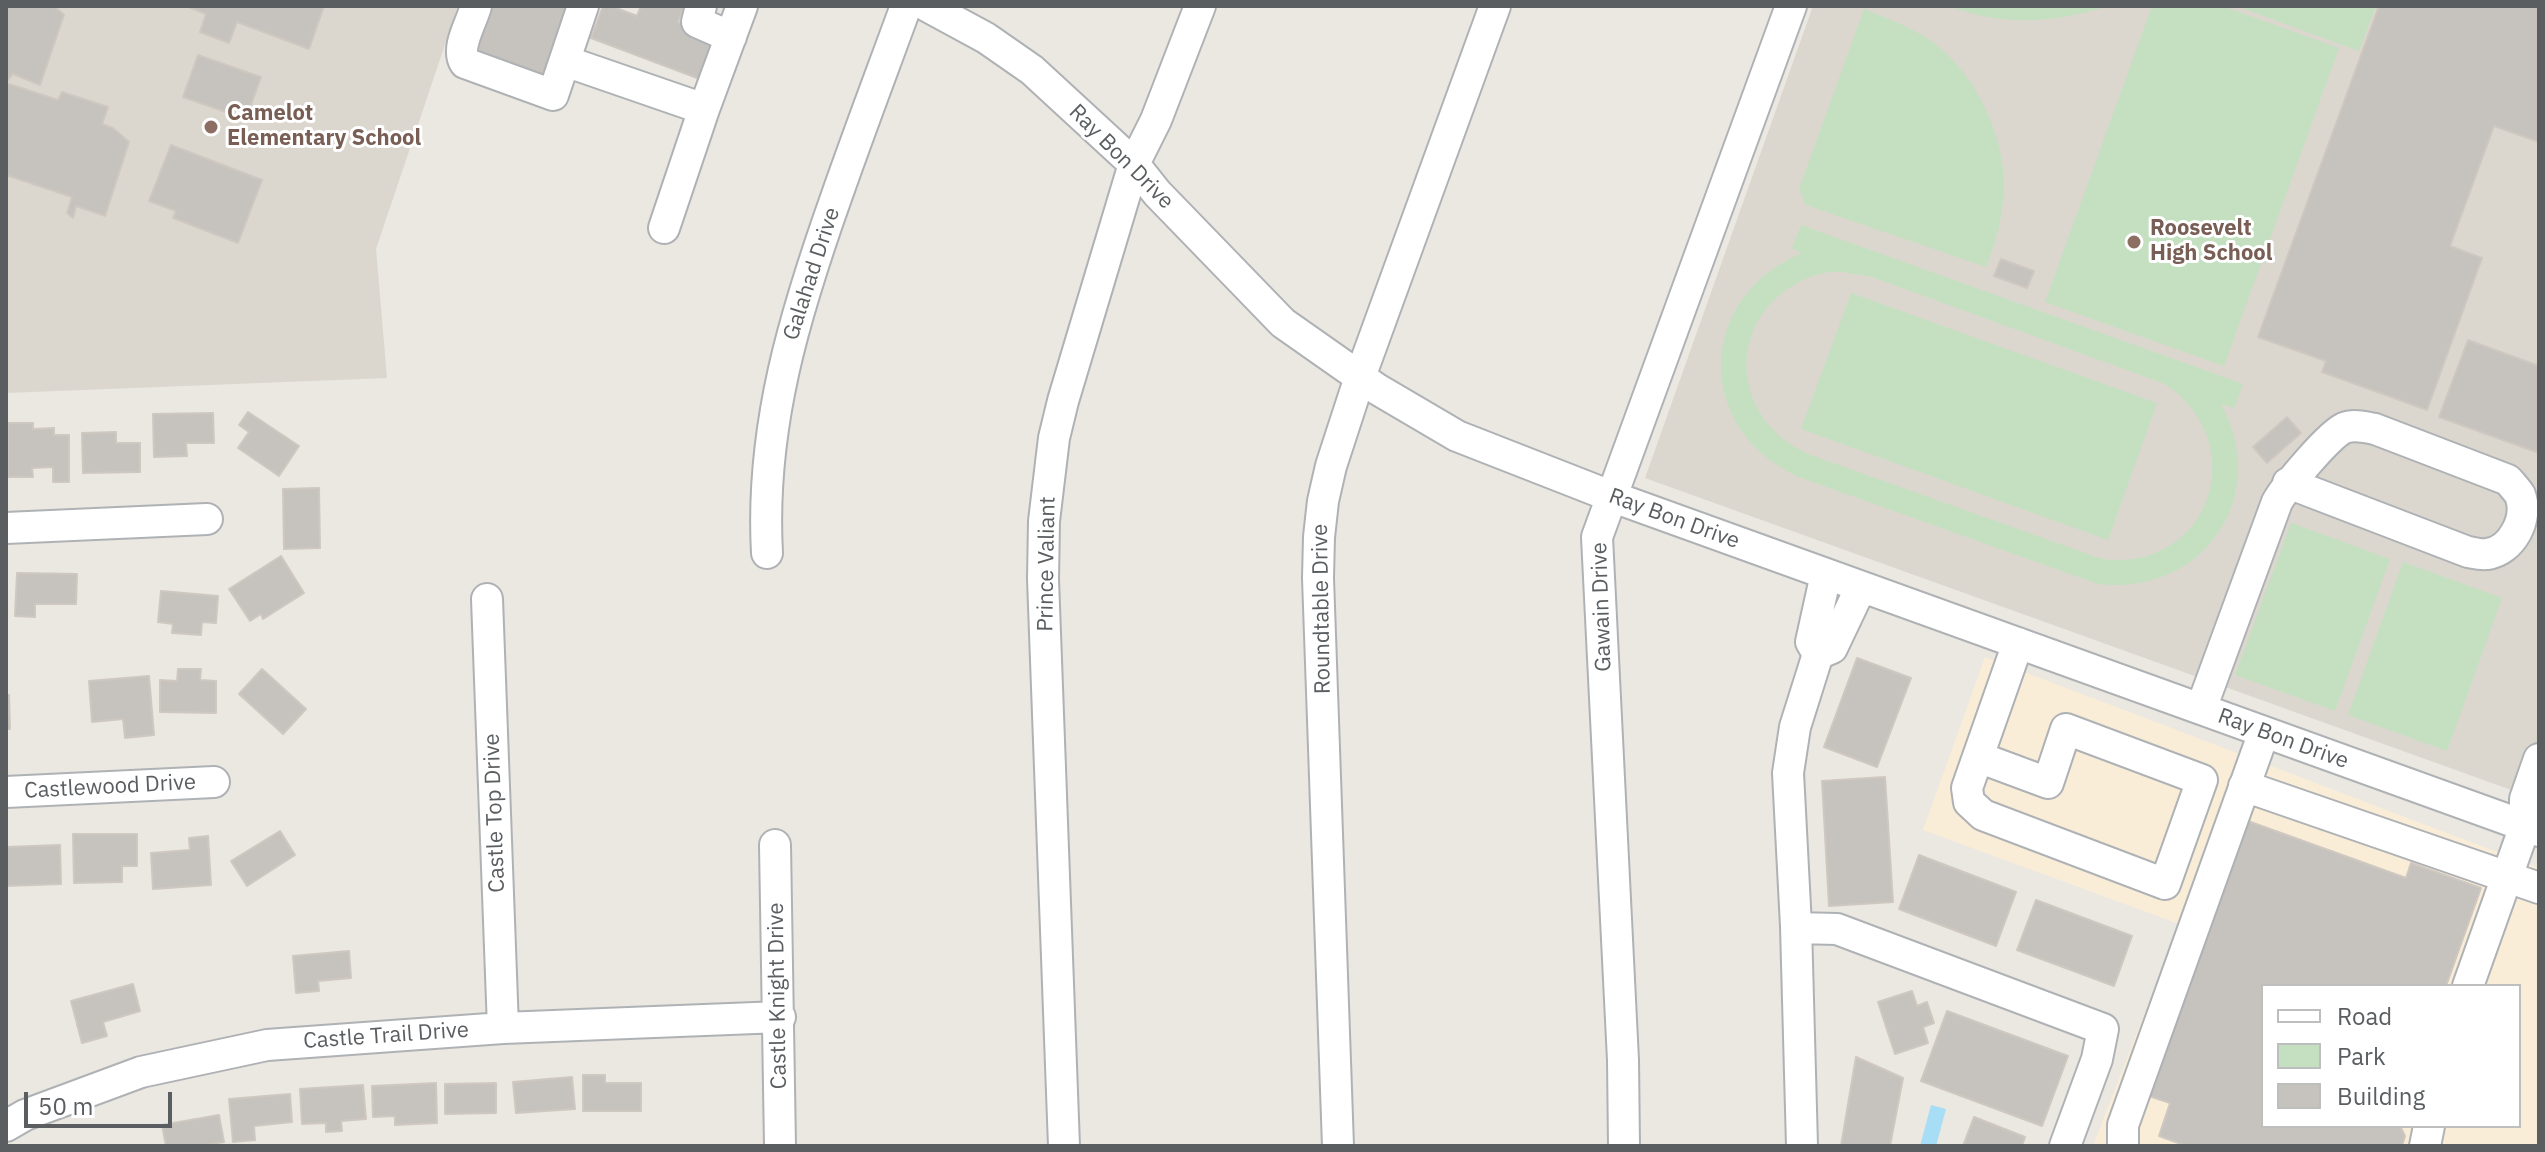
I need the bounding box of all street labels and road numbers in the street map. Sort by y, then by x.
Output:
street label: Ray Bon Drive [1063,99,1179,215]
street label: Galahad Drive [778,204,846,344]
street label: Ray Bon Drive [1605,483,1743,555]
street label: Prince Valiant [1033,496,1061,632]
street label: Roundtable Drive [1307,524,1337,694]
street label: Gawain Drive [1587,542,1617,672]
street label: Ray Bon Drive [2214,703,2352,775]
street label: Castle Top Drive [479,733,511,893]
street label: Castlewood Drive [23,769,197,805]
street label: Castle Knight Drive [763,902,793,1090]
street label: Castle Trail Drive [302,1017,470,1055]

